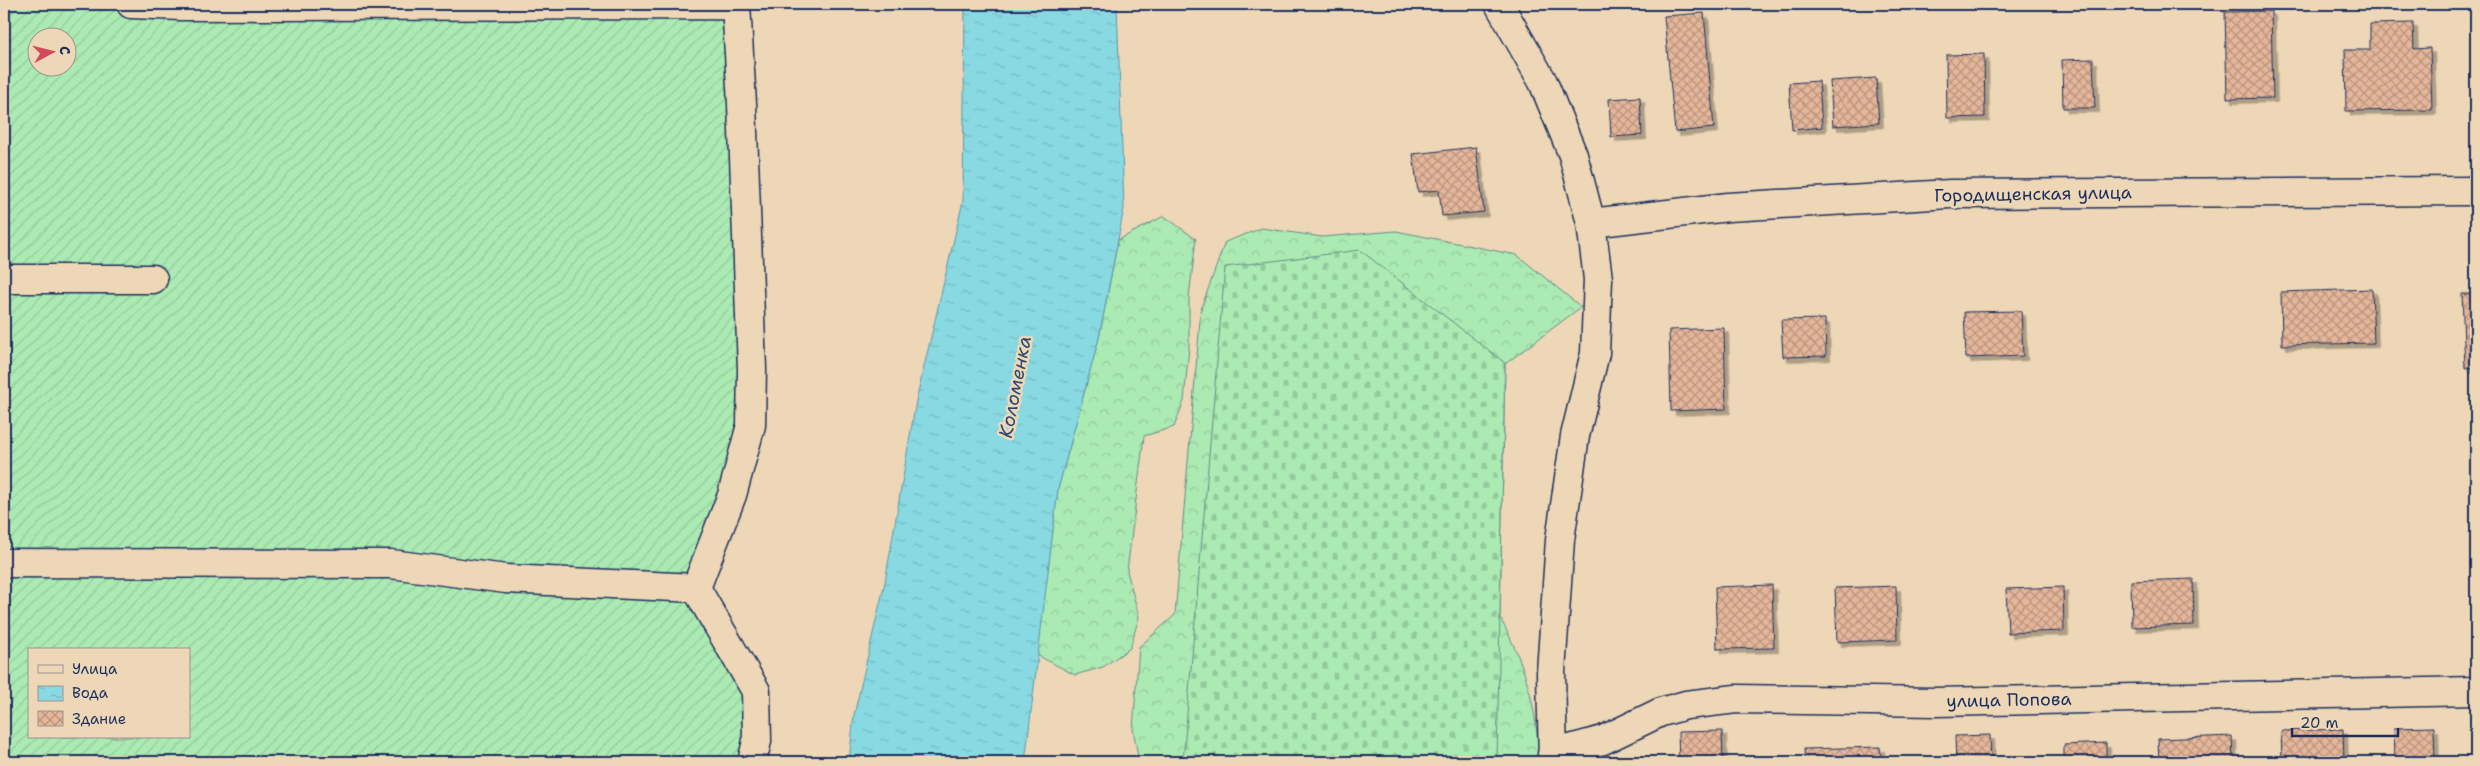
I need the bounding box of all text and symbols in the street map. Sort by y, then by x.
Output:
north arrow [28,28,78,78]
text: С [55,45,74,56]
street label: Городищенская улица [1934,180,2132,208]
water label: Коломенка [993,334,1037,440]
legend [28,648,190,738]
text: Улица [72,659,118,679]
text: Вода [72,683,109,703]
street label: улица Попова [1946,687,2072,713]
scale bar [2292,706,2399,738]
text: Здание [72,709,126,729]
text: 20 m [2300,713,2339,733]

